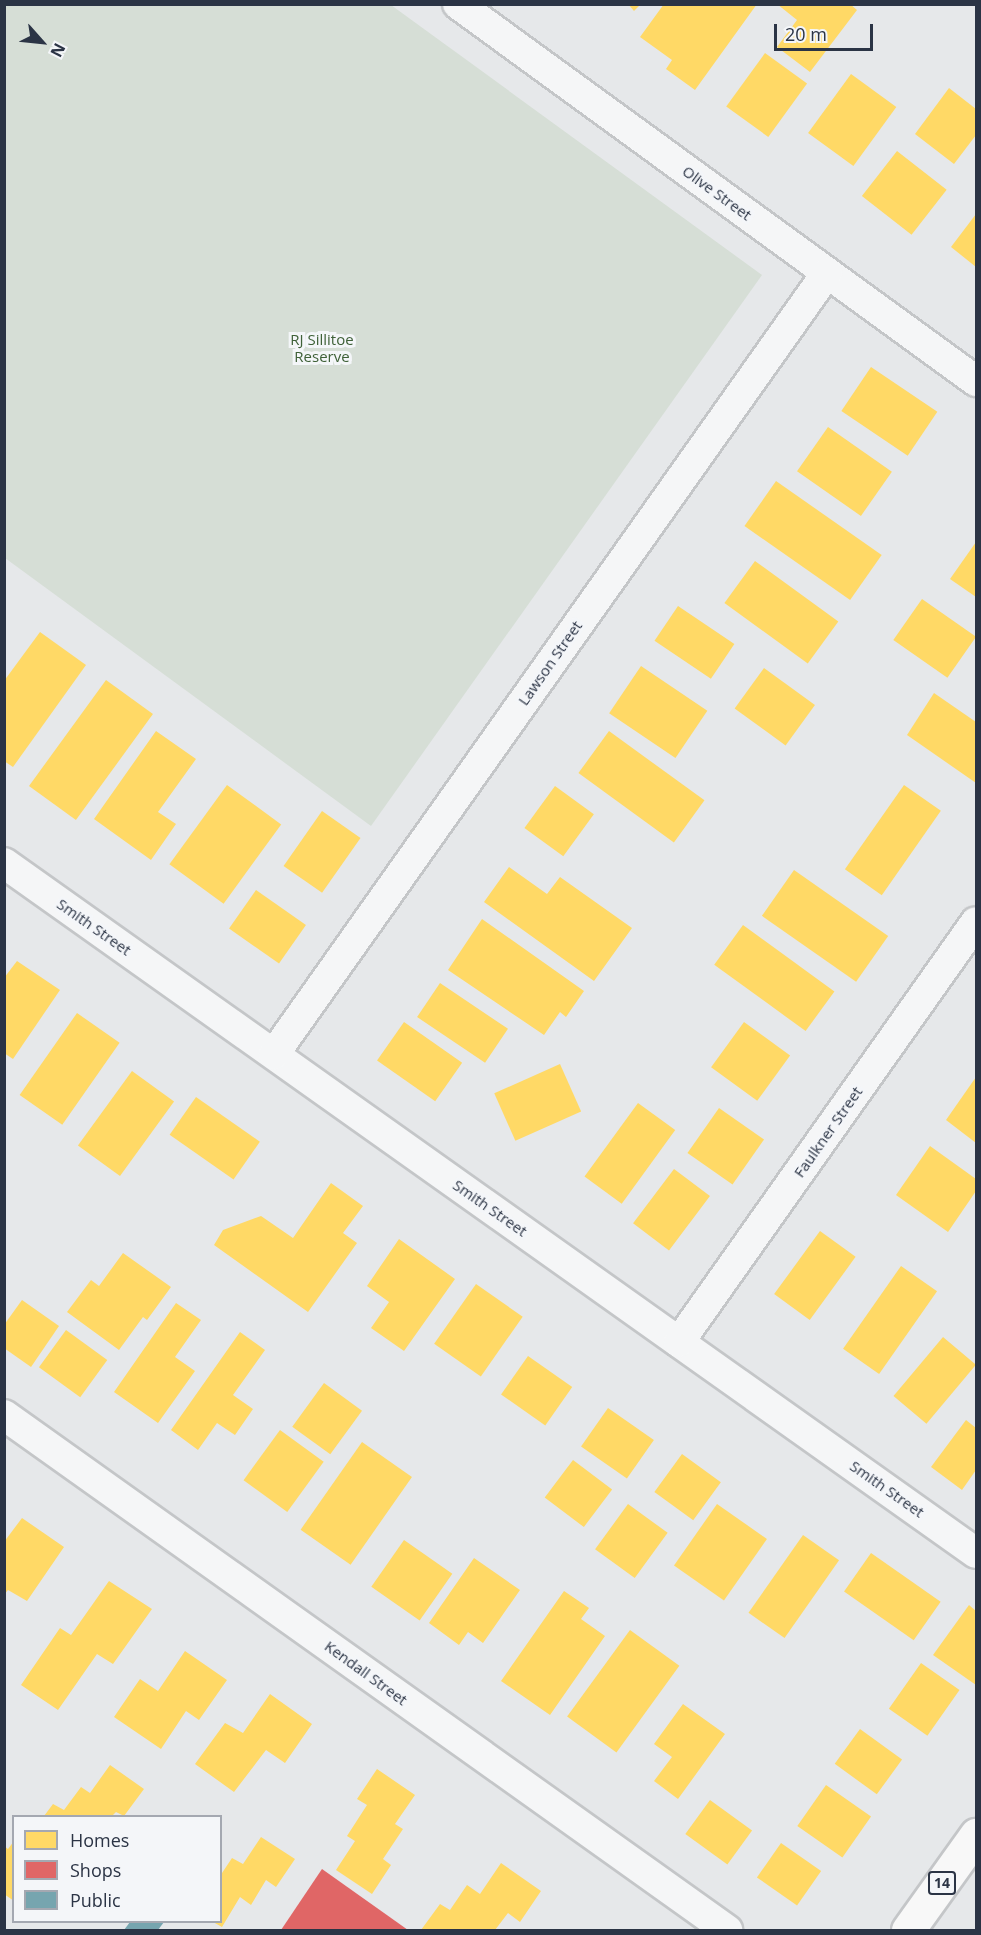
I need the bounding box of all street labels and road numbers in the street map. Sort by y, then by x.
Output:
street label: Olive Street [679,162,755,224]
street label: Lawson Street [514,617,586,709]
street label: Smith Street [54,895,134,959]
street label: Faulkner Street [790,1083,866,1181]
street label: Smith Street [450,1176,530,1240]
street label: Smith Street [847,1457,927,1521]
street label: Kendall Street [321,1637,411,1709]
road number: 14 [927,1872,957,1894]

